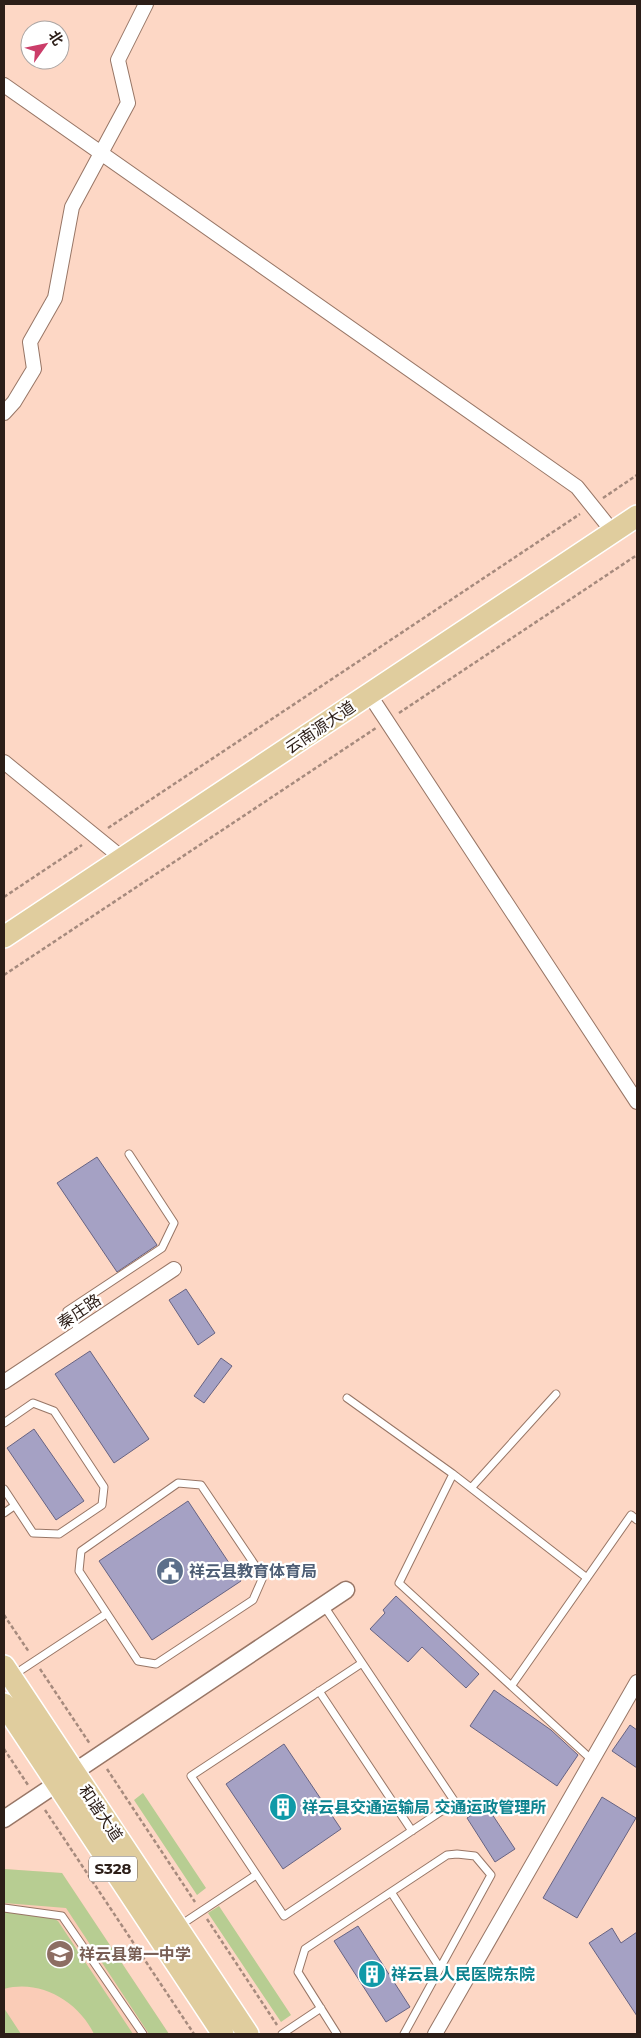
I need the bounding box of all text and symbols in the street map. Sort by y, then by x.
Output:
north arrow [20,20,70,70]
text: 北 [45,27,67,49]
street label: 云南源大道 [282,697,359,758]
street label: 秦庄路 [54,1290,104,1333]
public building icon: 祥云县教育体育局 [155,1556,185,1586]
place label: 祥云县教育体育局 [189,1562,317,1581]
street label: 和谐大道 [75,1781,126,1845]
building icon: 祥云县交通运输局 交通运政管理所 [268,1792,298,1822]
place label: 祥云县交通运输局 交通运政管理所 [302,1798,547,1817]
road number: S328 [89,1856,137,1882]
school or university icon: 祥云县第一中学 [45,1939,75,1969]
place label: 祥云县第一中学 [79,1945,191,1964]
building icon: 祥云县人民医院东院 [357,1959,387,1989]
place label: 祥云县人民医院东院 [391,1965,535,1984]

